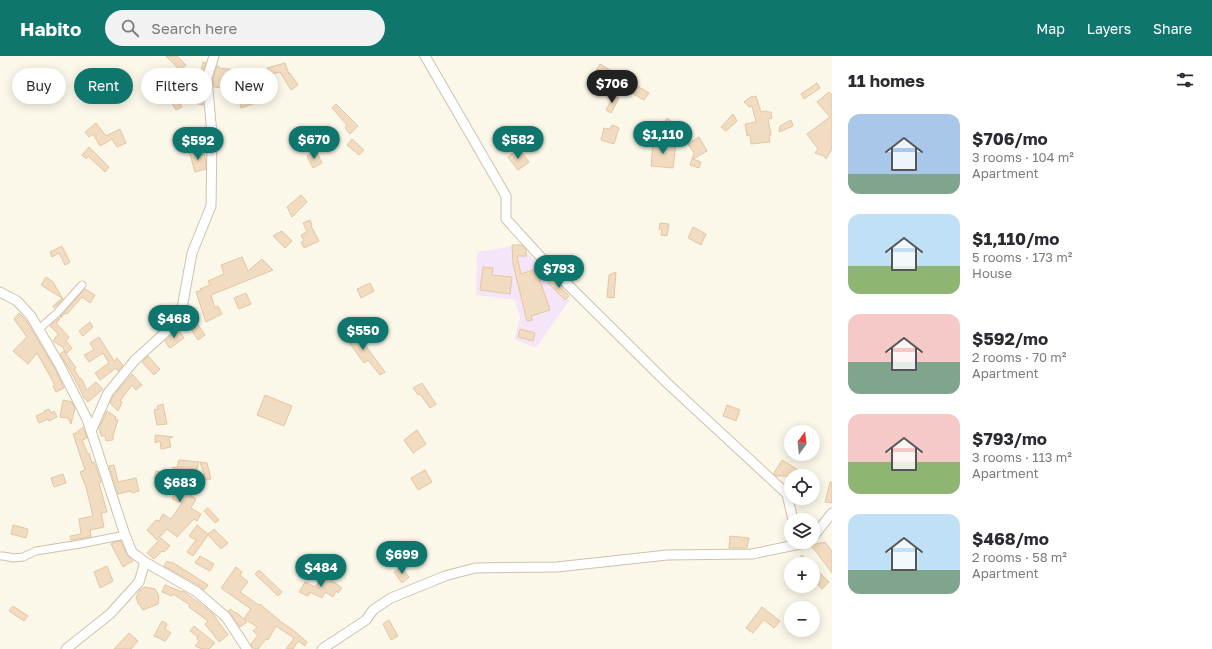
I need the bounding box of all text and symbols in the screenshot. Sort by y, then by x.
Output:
search box [105,10,385,46]
text: Habito [20,17,81,40]
icon: search [119,17,141,39]
text: Search here [151,19,237,37]
text: Map [1036,20,1065,37]
text: Layers [1087,20,1131,37]
text: Share [1153,20,1192,37]
chip: Buy [12,68,66,104]
chip: Rent [74,68,133,104]
chip: Filters [141,68,212,104]
chip: New [220,68,278,104]
icon: filters [1174,69,1196,91]
pin: $706 [588,70,636,104]
text: 11 homes [848,70,925,91]
text: $706 [596,75,628,91]
pin: $1,110 [630,121,696,155]
pin: $670 [290,126,338,160]
pin: $582 [494,126,542,160]
text: $1,110 [642,126,684,142]
pin: $592 [174,127,222,161]
text: $706/mo [972,128,1048,149]
icon: home [880,130,928,178]
text: $670 [298,131,330,147]
text: $582 [502,131,534,147]
text: $592 [182,132,214,148]
text: 3 rooms · 104 m² [972,149,1074,165]
text: Apartment [972,165,1039,181]
text: $1,110/mo [972,228,1059,249]
icon: home [880,230,928,278]
text: 5 rooms · 173 m² [972,249,1072,265]
pin: $793 [535,255,583,289]
text: $793 [543,260,575,276]
text: House [972,265,1012,281]
pin: $468 [150,305,198,339]
text: $468 [157,310,191,326]
pin: $550 [339,317,387,351]
text: $550 [346,322,380,338]
text: $592/mo [972,328,1048,349]
icon: home [880,330,928,378]
text: 2 rooms · 70 m² [972,349,1067,365]
text: Apartment [972,365,1039,381]
north arrow [784,425,820,461]
map controls [784,425,820,637]
text: $793/mo [972,428,1047,449]
icon: home [880,430,928,478]
text: 3 rooms · 113 m² [972,449,1072,465]
text: Apartment [972,465,1039,481]
pin: $683 [156,469,204,503]
button: locate [784,469,820,505]
text: $683 [163,474,197,490]
button: layers [784,513,820,549]
text: $468/mo [972,528,1049,549]
icon: home [880,530,928,578]
pin: $699 [378,541,426,575]
text: $699 [385,546,419,562]
text: 2 rooms · 58 m² [972,549,1067,565]
pin: $484 [297,554,345,588]
button: + [784,557,820,593]
text: $484 [304,559,338,575]
text: Apartment [972,565,1039,581]
button: − [784,601,820,637]

